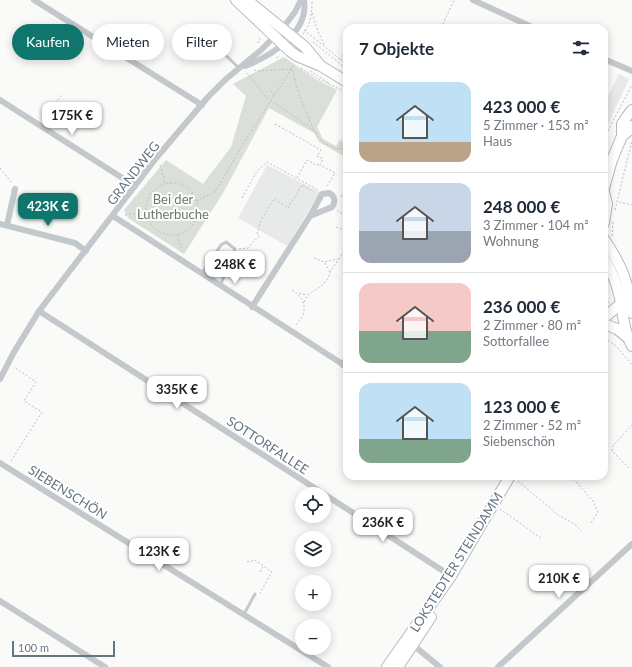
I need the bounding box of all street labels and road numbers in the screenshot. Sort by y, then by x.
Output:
street label: GRANDWEG [103,138,163,208]
street label: SOTTORFALLEE [224,413,312,477]
street label: SIEBENSCHÖN [26,461,110,523]
street label: LOKSTEDTER STEINDAMM [406,489,506,635]

